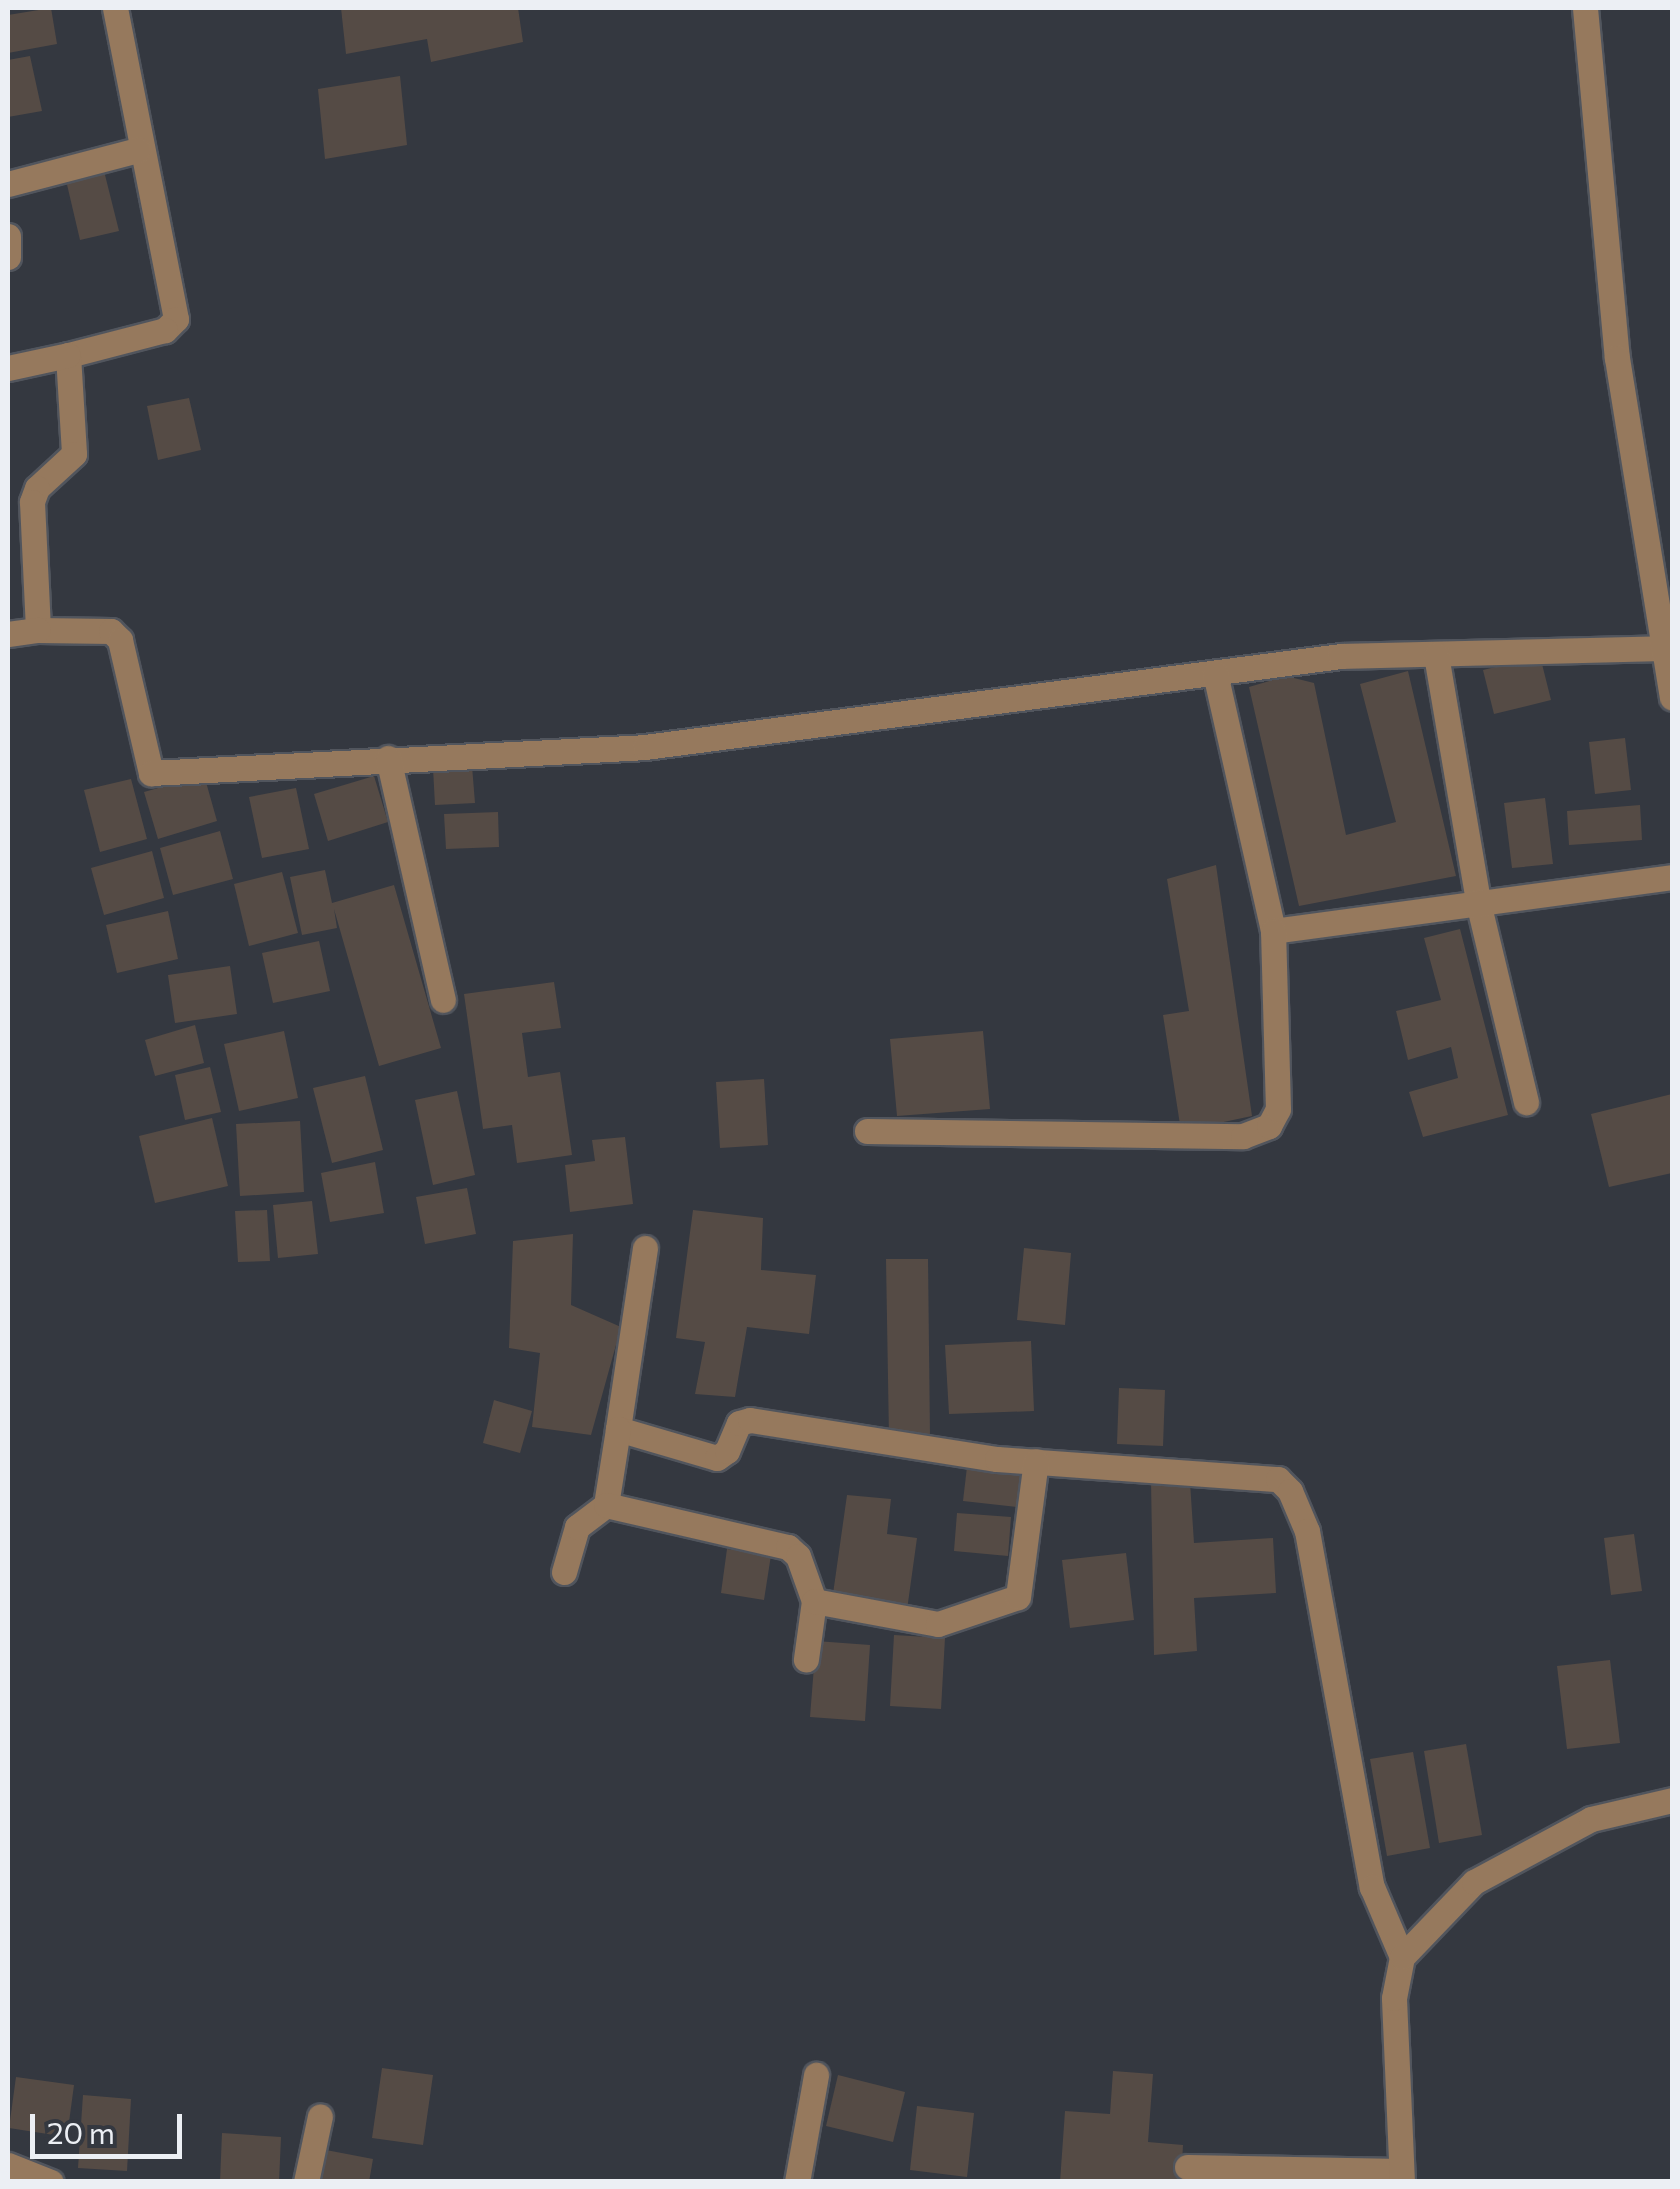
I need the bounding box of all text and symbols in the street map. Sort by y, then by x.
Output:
scale bar [35,2094,188,2156]
text: 20 m [47,2113,115,2150]

